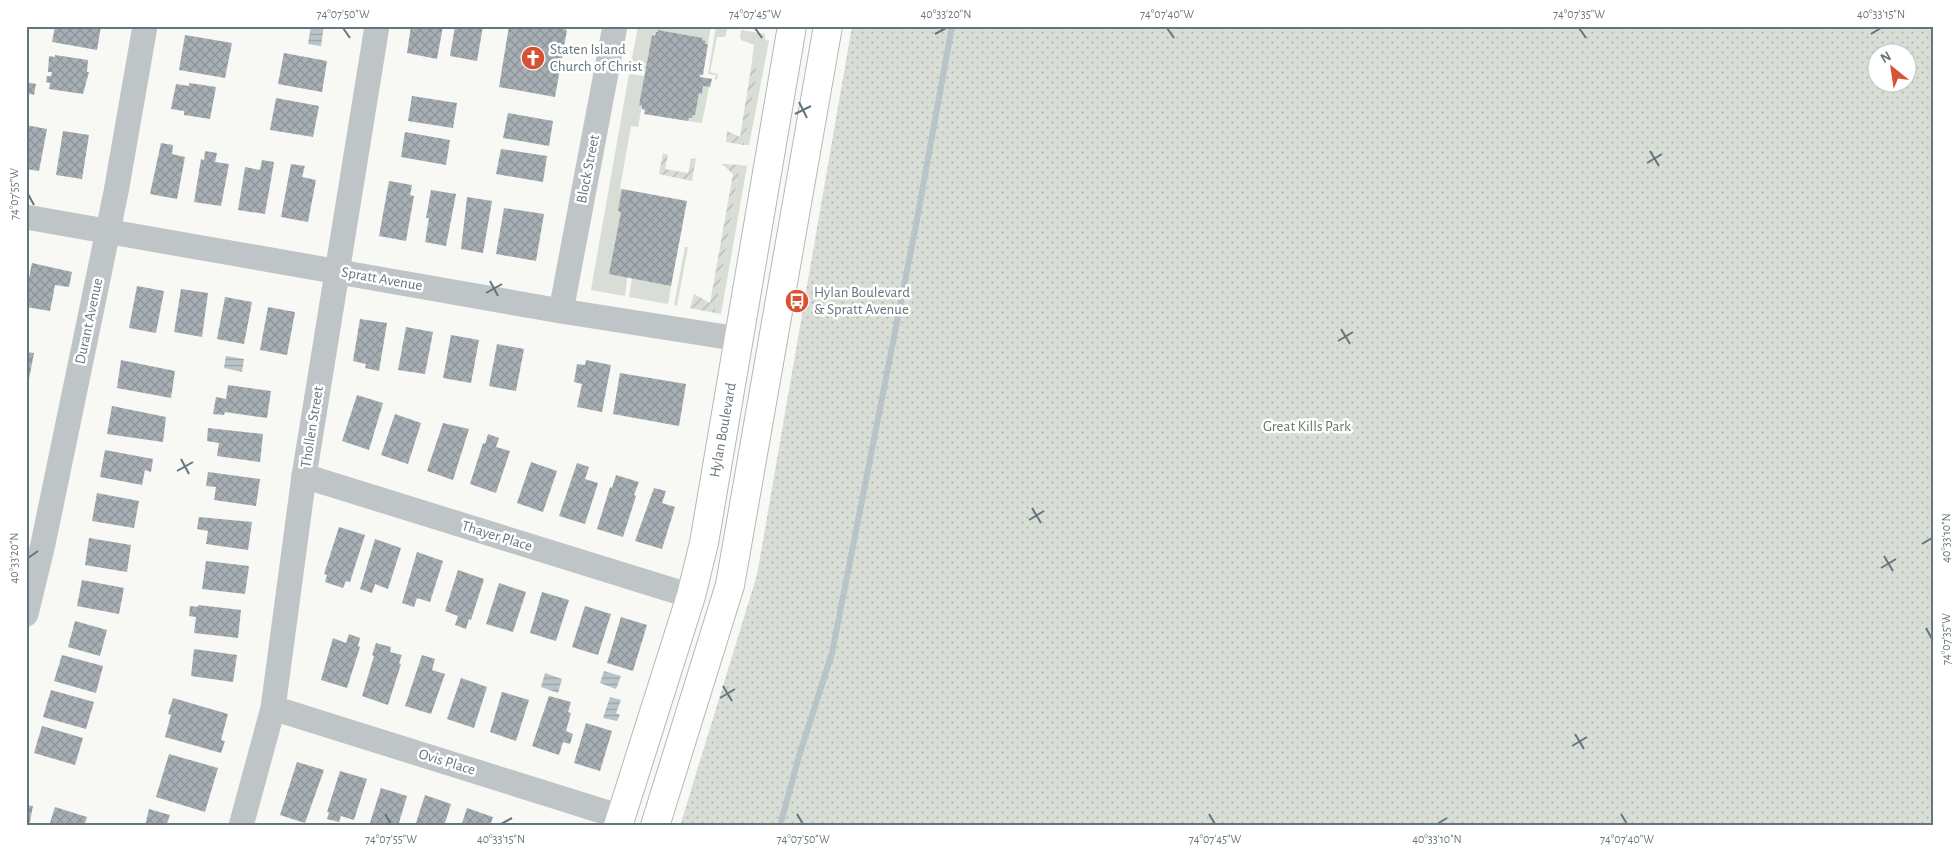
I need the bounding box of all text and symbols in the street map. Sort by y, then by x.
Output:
text: 74°07'50"W [316,8,370,20]
text: 74°07'45"W [729,8,782,20]
text: 40°33'20"N [921,8,971,20]
text: 74°07'40"W [1140,8,1194,20]
text: 74°07'35"W [1553,8,1605,20]
text: 40°33'15"N [1857,8,1905,20]
place label: Staten Island Church of Christ [550,42,643,74]
north arrow [1868,42,1918,92]
church icon: Staten Island Church of Christ [520,45,546,71]
text: N [1878,49,1894,66]
street label: Block Street [574,133,602,205]
text: 74°07'55"W [8,168,20,220]
street label: Spratt Avenue [340,264,424,294]
street label: Durant Avenue [73,277,105,365]
place label: Hylan Boulevard & Spratt Avenue [814,285,910,317]
bus stop icon: Hylan Boulevard & Spratt Avenue [784,288,810,314]
street label: Hylan Boulevard [707,381,739,479]
street label: Thollen Street [298,385,326,469]
park label: Great Kills Park [1263,419,1351,434]
text: 40°33'10"N [1940,513,1952,563]
street label: Thayer Place [460,518,534,554]
text: 40°33'20"N [8,533,20,583]
text: 74°07'35"W [1940,613,1952,665]
street label: Ovis Place [417,746,477,778]
text: 74°07'55"W [365,833,417,845]
text: 40°33'15"N [477,833,525,845]
text: 74°07'50"W [776,833,830,845]
text: 74°07'45"W [1189,833,1242,845]
text: 40°33'10"N [1412,833,1462,845]
text: 74°07'40"W [1600,833,1654,845]

